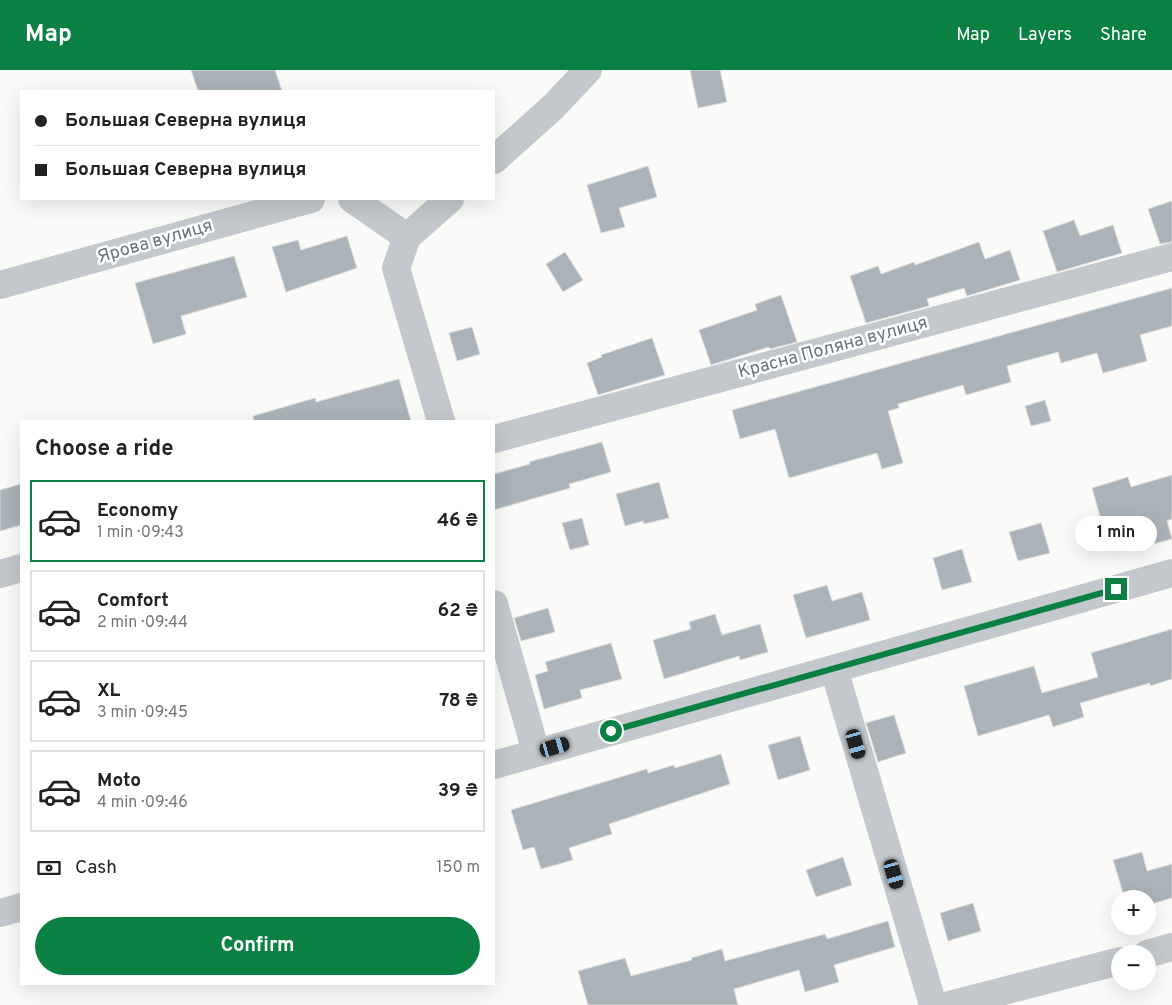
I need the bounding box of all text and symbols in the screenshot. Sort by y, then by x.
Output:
text: Map [25,20,72,50]
text: Map [956,24,990,47]
text: Layers [1018,24,1072,47]
text: Share [1100,24,1147,47]
text: Большая Северна вулиця [65,109,306,133]
text: Большая Северна вулиця [65,158,306,182]
street label: Ярова вулиця [95,215,215,269]
street label: Красна Поляна вулиця [736,312,930,384]
text: Choose a ride [35,436,173,463]
icon: car [37,499,82,544]
text: Economy [97,499,178,523]
text: 46 ₴ [437,509,478,533]
callout: 1 min [1075,516,1157,552]
text: 1 min · 09:43 [97,523,184,543]
text: 1 min [1097,523,1135,543]
route end [1105,578,1127,600]
icon: car [37,589,82,634]
text: Comfort [97,589,169,613]
text: 62 ₴ [437,599,478,623]
text: 2 min · 09:44 [97,613,188,633]
icon: car [37,679,82,724]
text: XL [97,679,120,703]
text: 78 ₴ [439,689,478,713]
text: 3 min · 09:45 [97,703,188,723]
route start [600,720,622,742]
car [844,728,867,760]
car [538,736,571,758]
icon: car [37,769,82,814]
text: Moto [97,769,141,793]
text: 39 ₴ [438,779,478,803]
text: 4 min · 09:46 [97,793,188,813]
icon: cash [35,854,63,882]
text: Cash [75,856,117,880]
text: 150 m [437,858,480,878]
car [882,858,905,890]
map controls [1111,890,1156,990]
button: + [1111,890,1156,935]
button: Confirm [35,917,480,975]
button: − [1111,945,1156,990]

